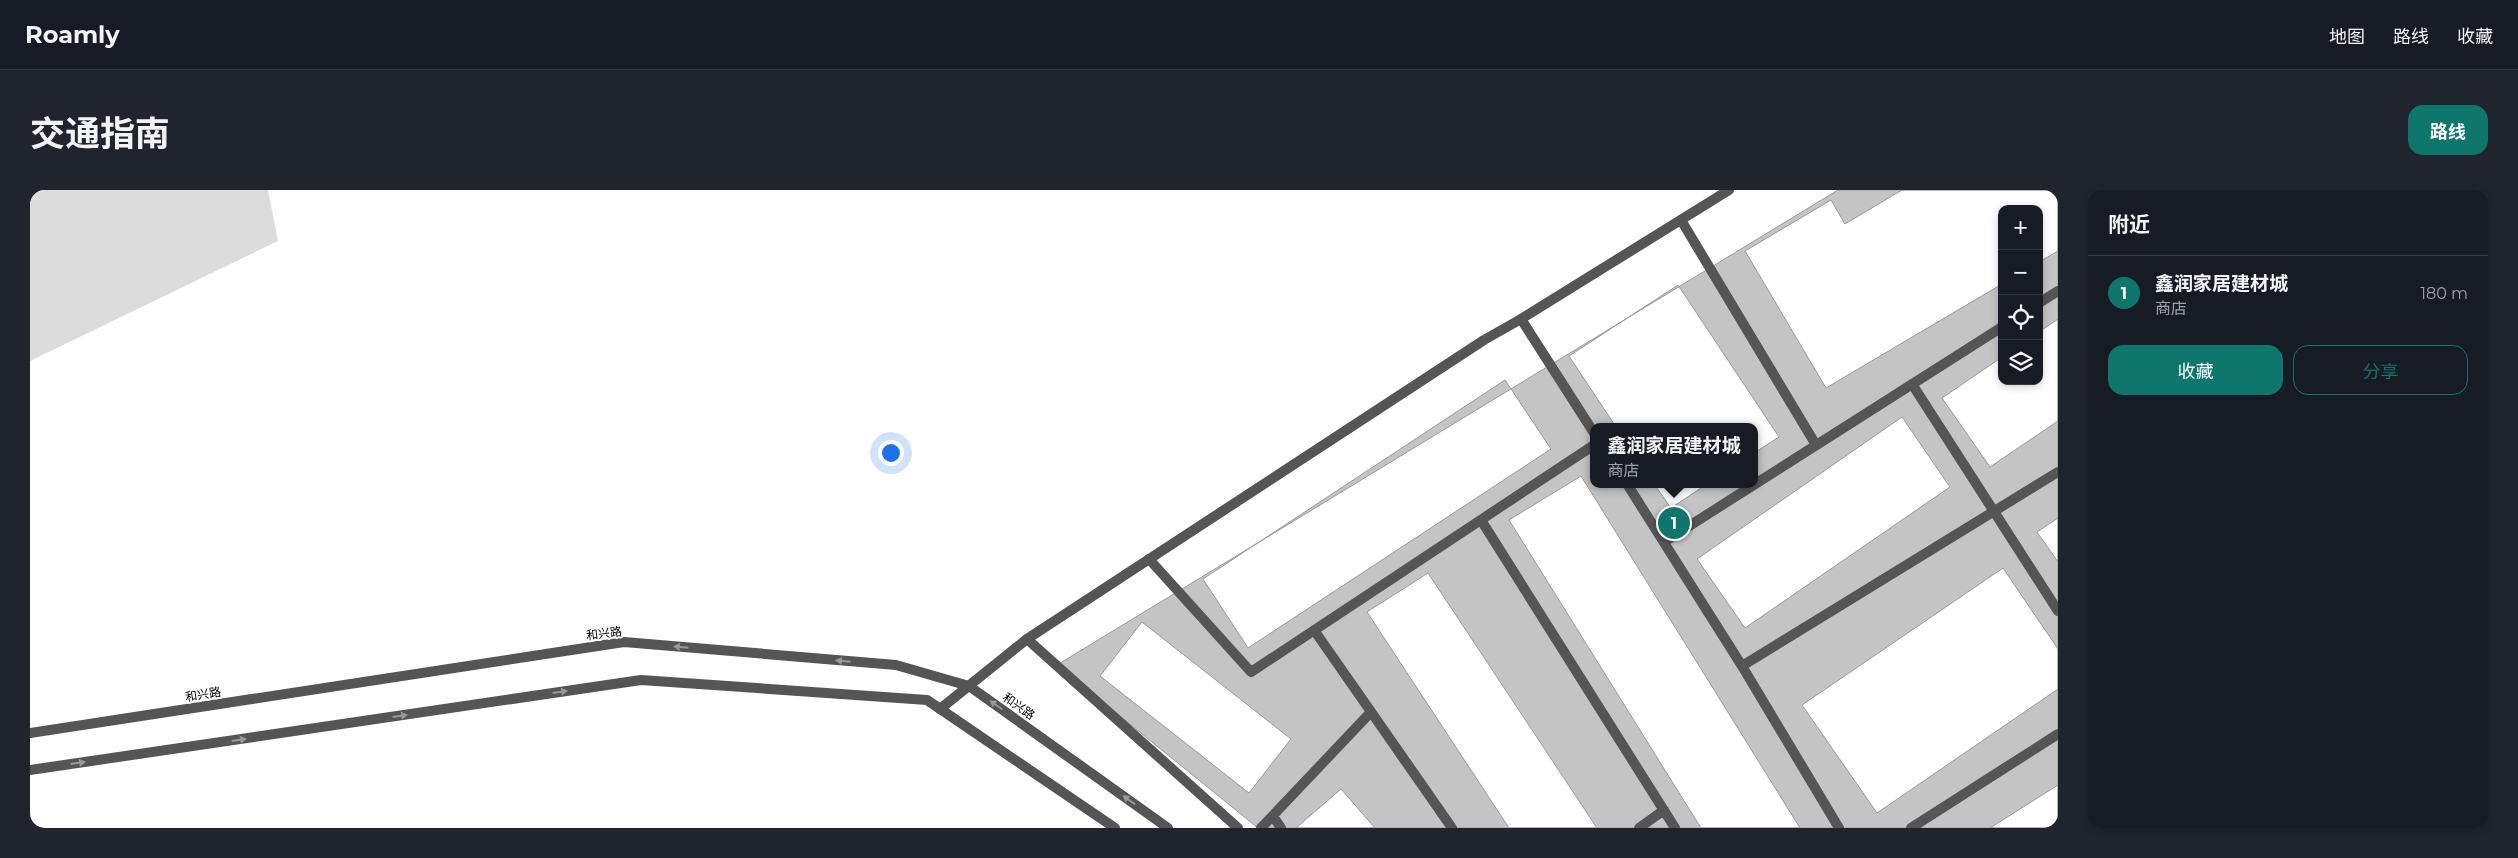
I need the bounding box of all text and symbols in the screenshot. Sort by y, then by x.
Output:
text: Roamly [25,20,120,49]
text: 地图 [2329,26,2365,48]
text: 路线 [2393,26,2429,48]
text: 收藏 [2457,26,2493,48]
button: 路线 [2408,105,2488,155]
text: 交通指南 [30,112,170,155]
map controls [1998,205,2043,385]
button: + [1998,205,2043,250]
text: 附近 [2108,212,2150,237]
button: − [1998,250,2043,295]
text: 鑫润家居建材城 [2155,272,2288,295]
text: 1 [2121,284,2127,303]
text: 180 m [2420,284,2468,303]
button: locate [1998,295,2043,340]
text: 商店 [2155,299,2187,318]
button: layers [1998,340,2043,385]
button: 收藏 [2108,345,2283,395]
button: 分享 [2293,345,2468,395]
popup [1590,423,1758,488]
text: 鑫润家居建材城 [1607,434,1741,457]
your location [878,440,904,466]
text: 商店 [1607,461,1640,480]
pin: 1 [1658,504,1690,542]
street label: 和兴路 [585,623,623,643]
one-way arrow [673,643,689,651]
one-way arrow [835,657,851,665]
street label: 和兴路 [184,684,222,704]
one-way arrow [553,688,569,696]
street label: 和兴路 [1000,690,1038,722]
one-way arrow [989,700,1003,710]
one-way arrow [392,712,408,720]
one-way arrow [231,735,247,743]
one-way arrow [71,759,87,767]
one-way arrow [1122,795,1136,805]

